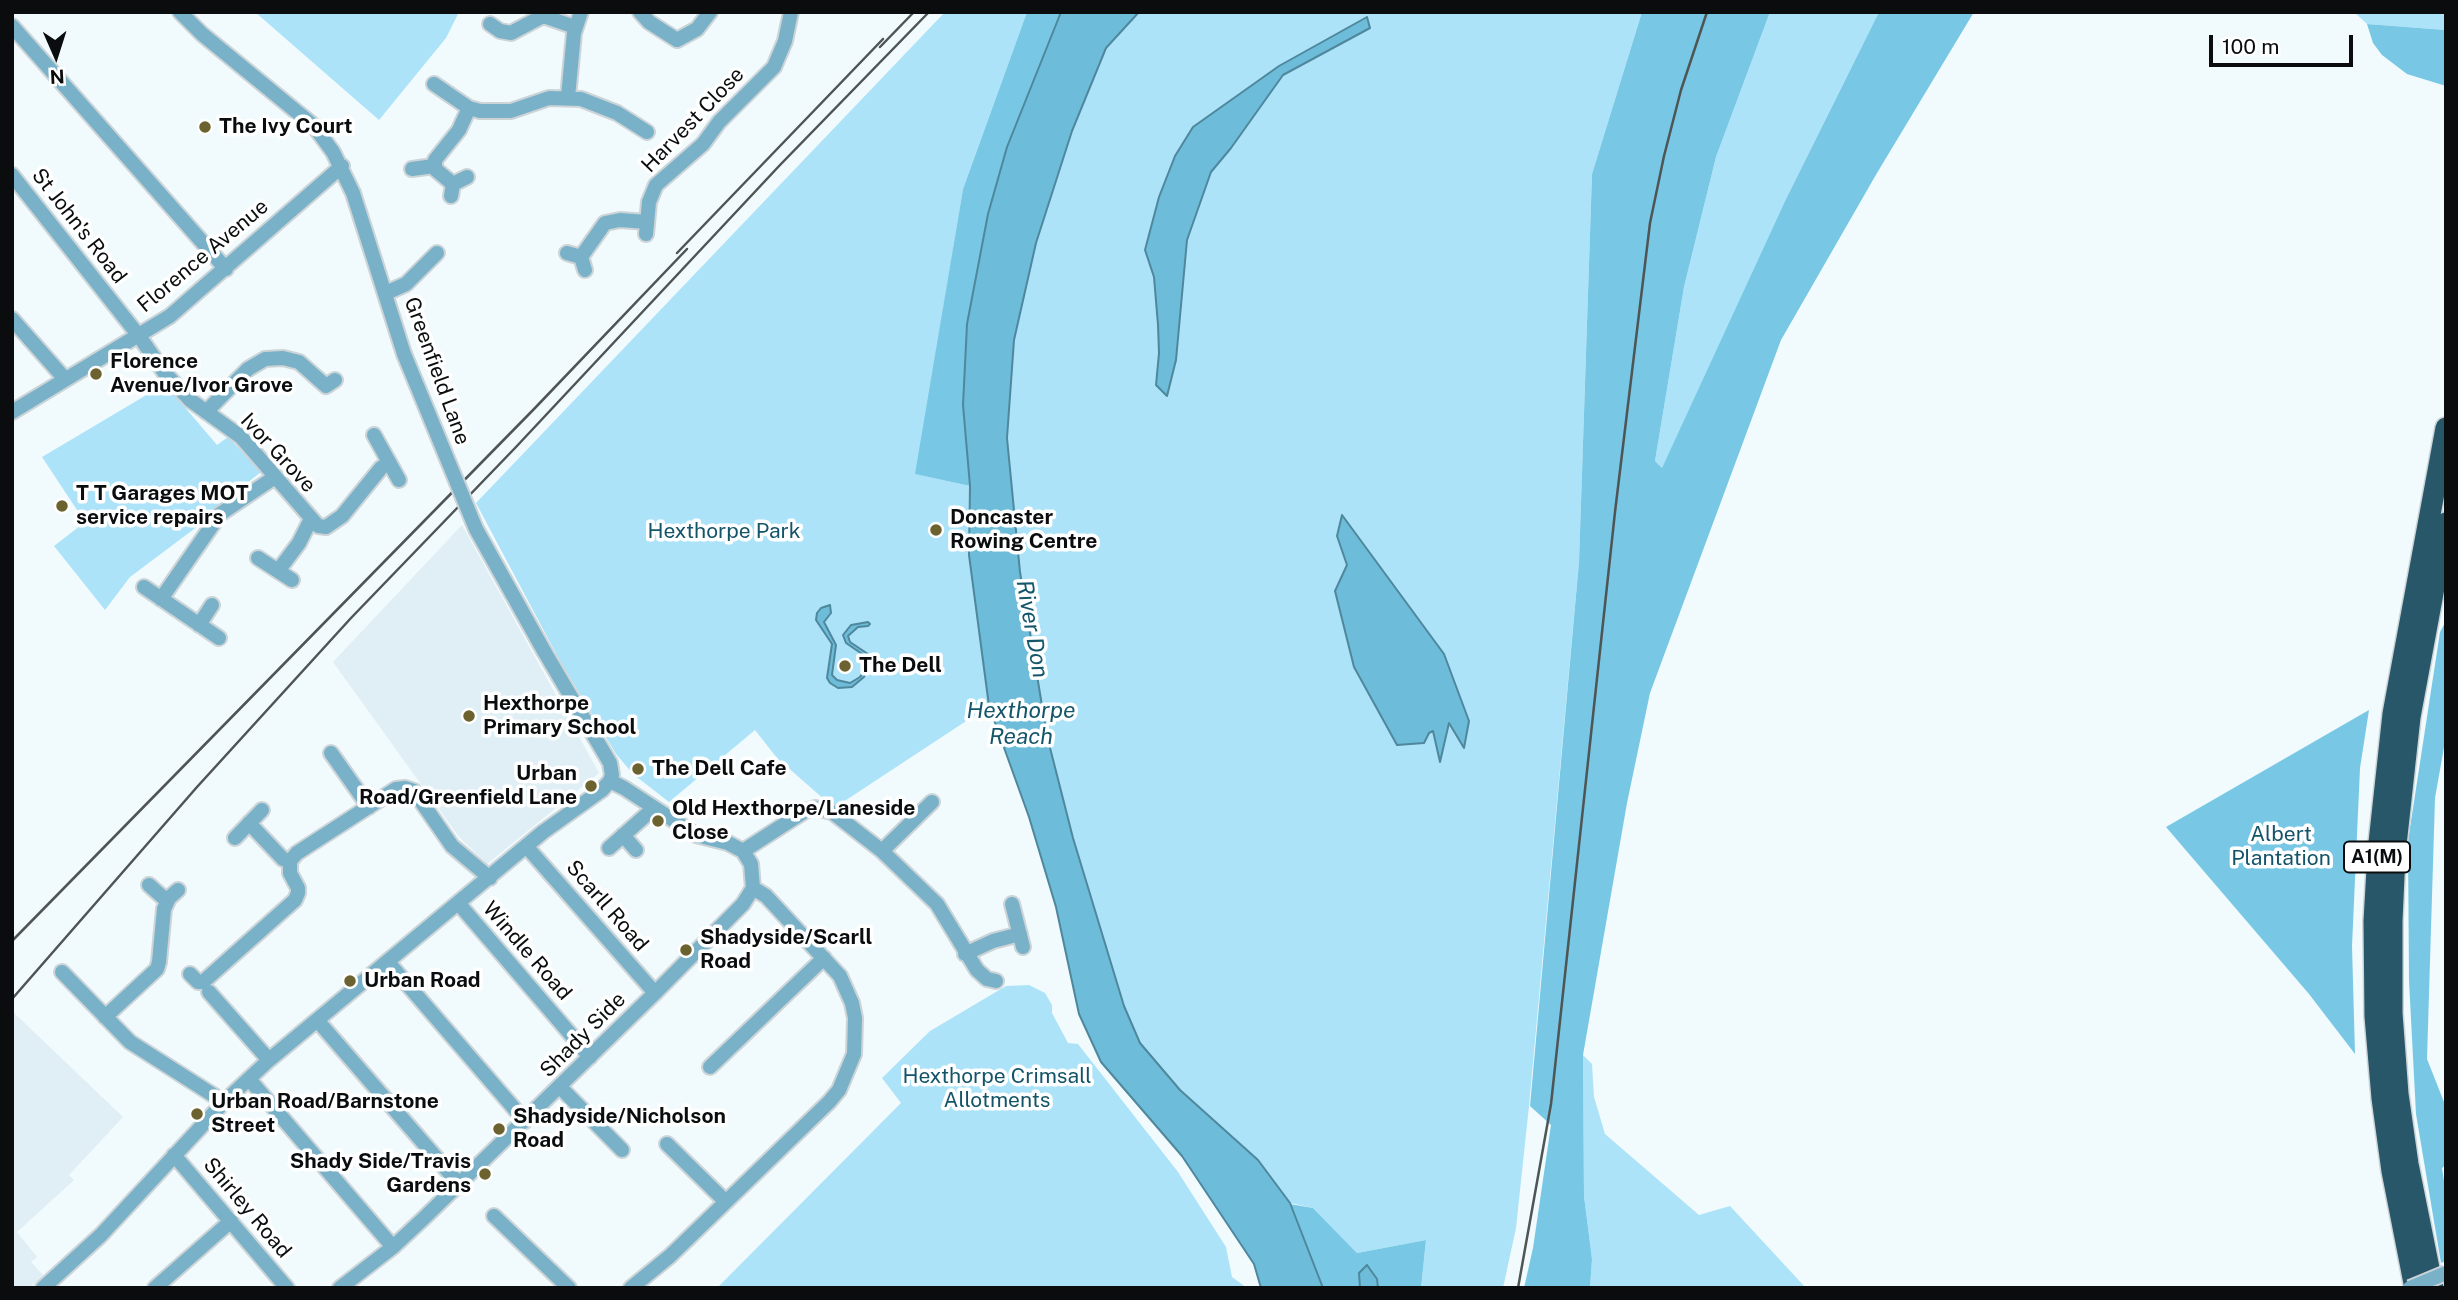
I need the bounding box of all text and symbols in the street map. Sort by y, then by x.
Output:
north arrow [21,21,91,91]
scale bar [2213,21,2356,65]
text: 100 m [2222,34,2279,59]
street label: Harvest Close [636,62,750,178]
text: N [49,66,65,88]
place label: The Ivy Court [219,114,353,140]
marker: The Ivy Court [197,119,213,135]
street label: St John's Road [26,163,132,289]
street label: Florence Avenue [133,194,273,318]
street label: Greenfield Lane [399,294,475,448]
place label: Florence Avenue/Ivor Grove [110,349,293,399]
marker: Florence Avenue/Ivor Grove [88,366,104,382]
street label: Ivor Grove [235,408,321,498]
place label: T T Garages MOT service repairs [76,481,249,531]
marker: T T Garages MOT service repairs [54,498,70,514]
place label: Doncaster Rowing Centre [950,505,1097,555]
park label: Hexthorpe Park [647,519,801,545]
marker: Doncaster Rowing Centre [928,522,944,538]
water label: River Don [1010,578,1054,680]
place label: The Dell [859,653,942,679]
marker: The Dell [837,658,853,674]
place label: Hexthorpe Primary School [483,691,636,741]
water label: Hexthorpe Reach [967,697,1075,751]
marker: Hexthorpe Primary School [461,708,477,724]
place label: The Dell Cafe [652,756,787,782]
place label: Urban Road/Greenfield Lane [359,761,577,811]
marker: The Dell Cafe [630,761,646,777]
marker: Urban Road/Greenfield Lane [583,778,599,794]
place label: Old Hexthorpe/Laneside Close [672,796,915,846]
marker: Old Hexthorpe/Laneside Close [650,813,666,829]
park label: Albert Plantation [2231,822,2331,872]
road number: A1(M) [2344,842,2410,872]
street label: Scarll Road [561,855,653,957]
street label: Windle Road [477,896,577,1006]
place label: Shadyside/Scarll Road [700,925,873,975]
marker: Shadyside/Scarll Road [678,942,694,958]
place label: Urban Road [364,968,481,994]
marker: Urban Road [342,973,358,989]
street label: Shady Side [535,987,631,1083]
park label: Hexthorpe Crimsall Allotments [902,1064,1092,1114]
place label: Urban Road/Barnstone Street [211,1089,439,1139]
place label: Shadyside/Nicholson Road [513,1104,726,1154]
marker: Urban Road/Barnstone Street [189,1106,205,1122]
marker: Shadyside/Nicholson Road [491,1121,507,1137]
place label: Shady Side/Travis Gardens [290,1149,471,1199]
street label: Shirley Road [198,1153,296,1263]
marker: Shady Side/Travis Gardens [477,1166,493,1182]

